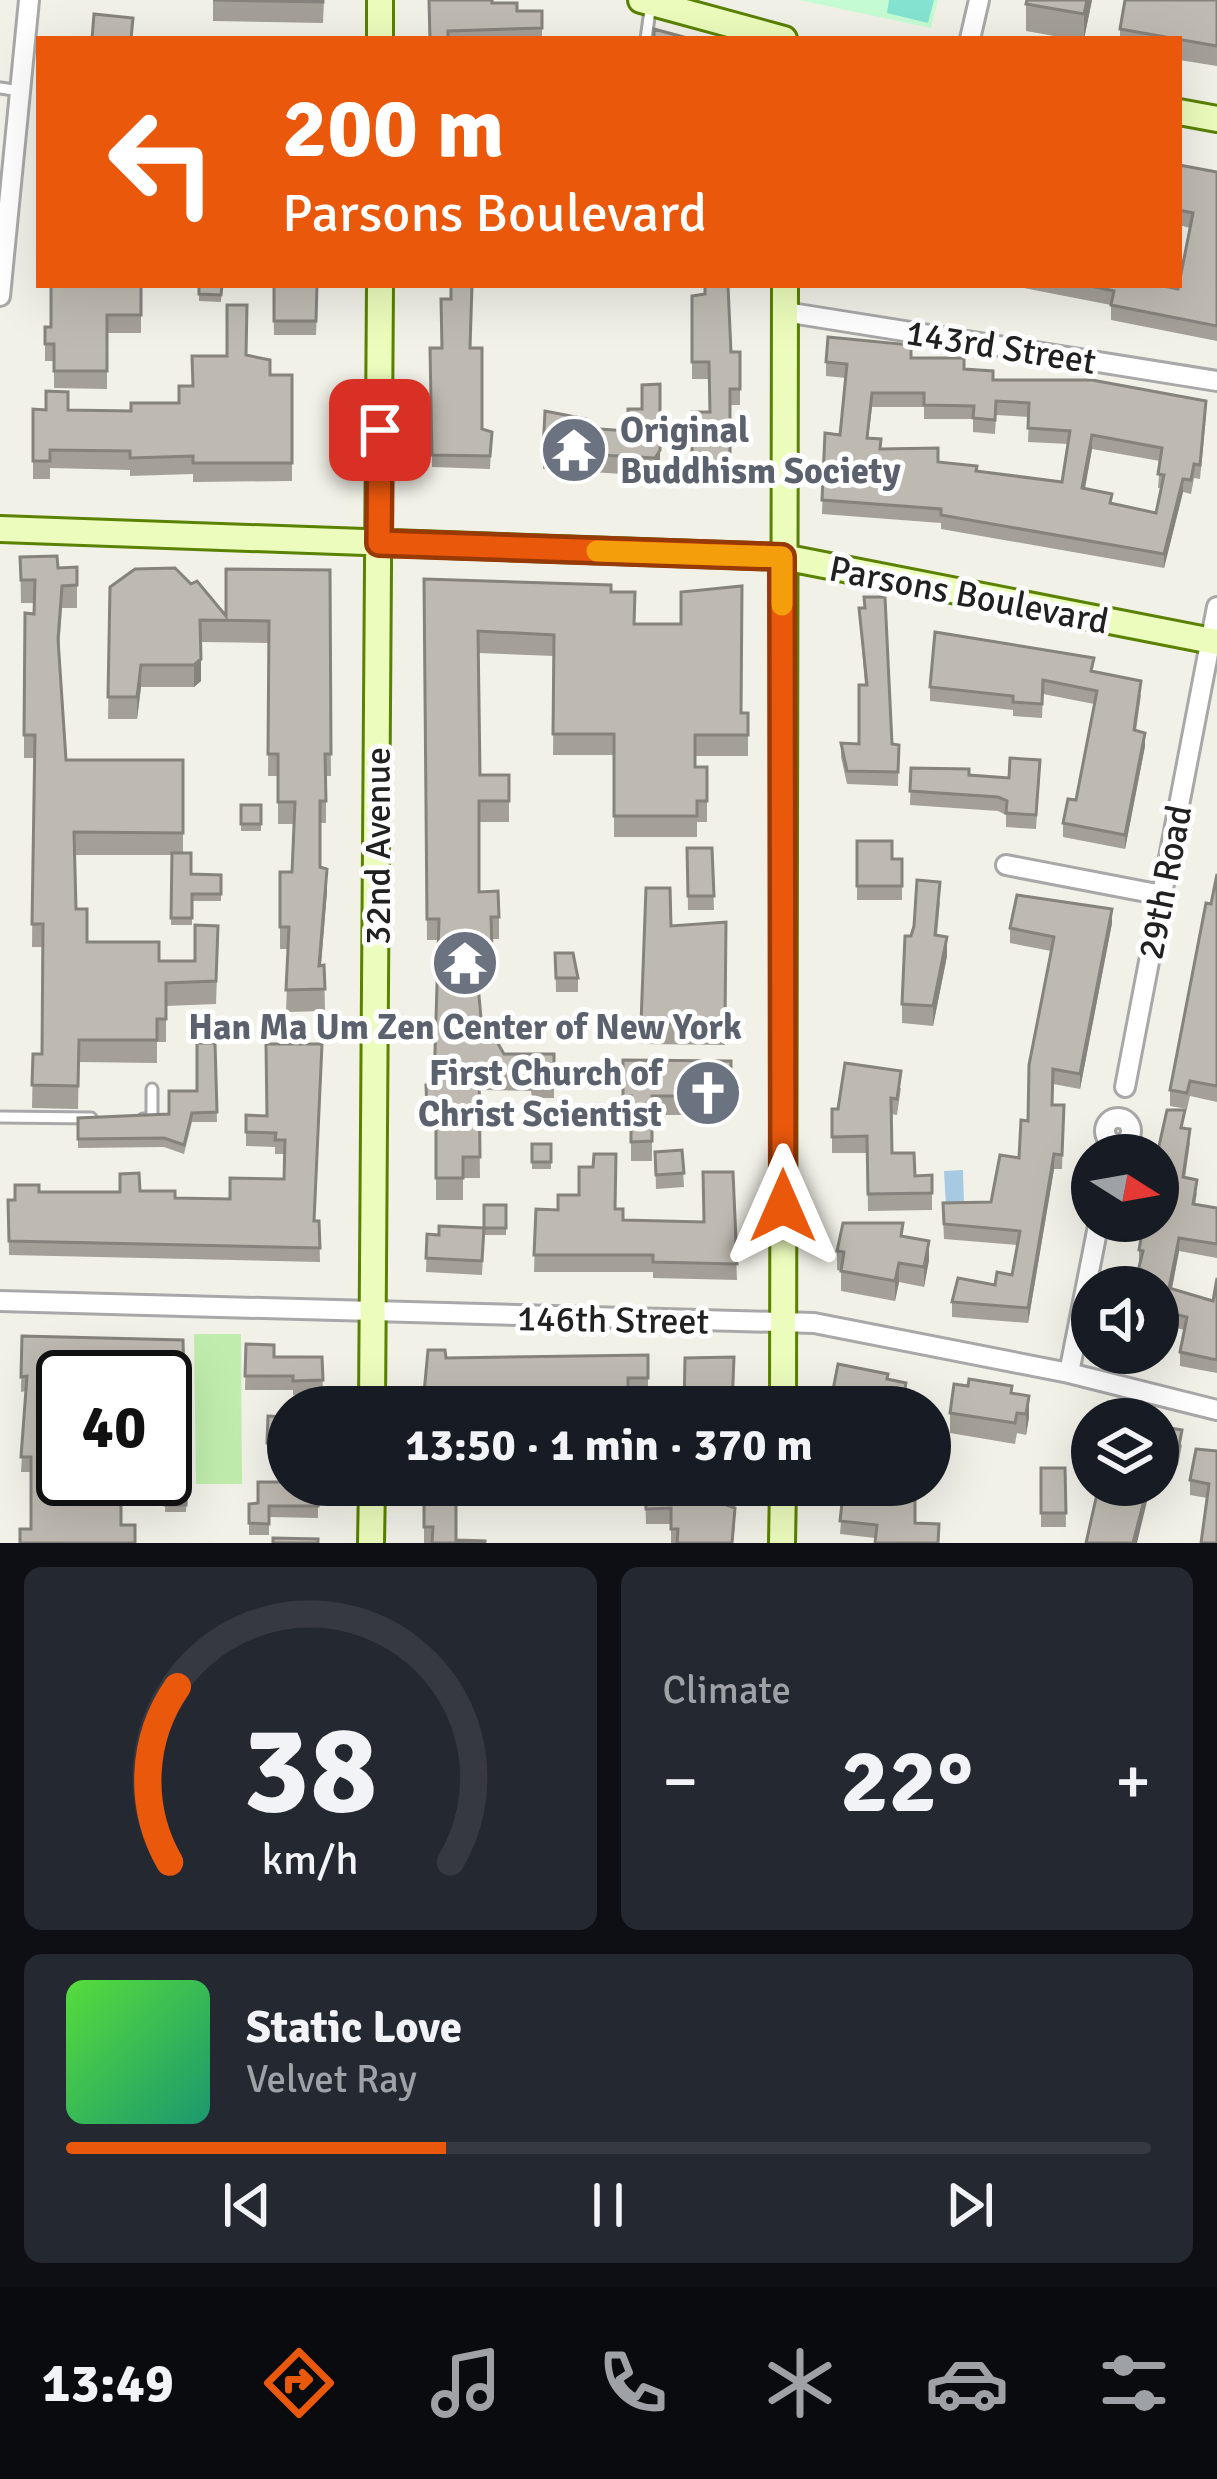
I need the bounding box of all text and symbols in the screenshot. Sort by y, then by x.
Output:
text: 200 m [282,77,504,181]
icon: left [84,84,240,240]
text: Parsons Boulevard [282,180,707,247]
street label: 143rd Street [902,310,1099,385]
pin [329,379,431,481]
icon: arrive [347,397,413,463]
place label: Original Buddhism Society [620,408,901,494]
temple icon: Original Buddhism Society [539,415,609,485]
street label: Parsons Boulevard [825,546,1112,645]
street label: 32nd Avenue [356,747,401,945]
street label: 29th Road [1128,801,1202,963]
temple icon: Han Ma Um Zen Center of New York [430,928,500,998]
place label: Han Ma Um Zen Center of New York [188,1005,742,1050]
place label: First Church of Christ Scientist [418,1051,664,1137]
church icon: First Church of Christ Scientist [673,1058,743,1128]
north arrow [1071,1134,1179,1242]
map controls [1071,1134,1179,1506]
position arrow [720,1143,846,1269]
button: sound [1071,1266,1179,1374]
street label: 146th Street [516,1296,709,1345]
speed limit sign: 40 [36,1350,192,1506]
button: layers [1071,1398,1179,1506]
text: 13:50 · 1 min · 370 m [405,1418,813,1473]
text: Climate [663,1666,791,1714]
text: 38 [243,1694,378,1847]
text: 22° [840,1726,973,1837]
text: − [663,1741,698,1822]
text: + [1115,1741,1151,1822]
text: km/h [262,1833,359,1886]
text: Static Love [246,2000,462,2055]
text: Velvet Ray [246,2055,417,2103]
icon: previous [214,2172,280,2238]
icon: pause [575,2172,641,2238]
icon: next [937,2172,1003,2238]
icon: directions [257,2341,341,2425]
icon: music [424,2341,508,2425]
icon: phone [591,2341,675,2425]
icon: climate [758,2341,842,2425]
icon: car [925,2341,1009,2425]
icon: filters [1092,2341,1176,2425]
text: 13:49 [41,2350,174,2417]

